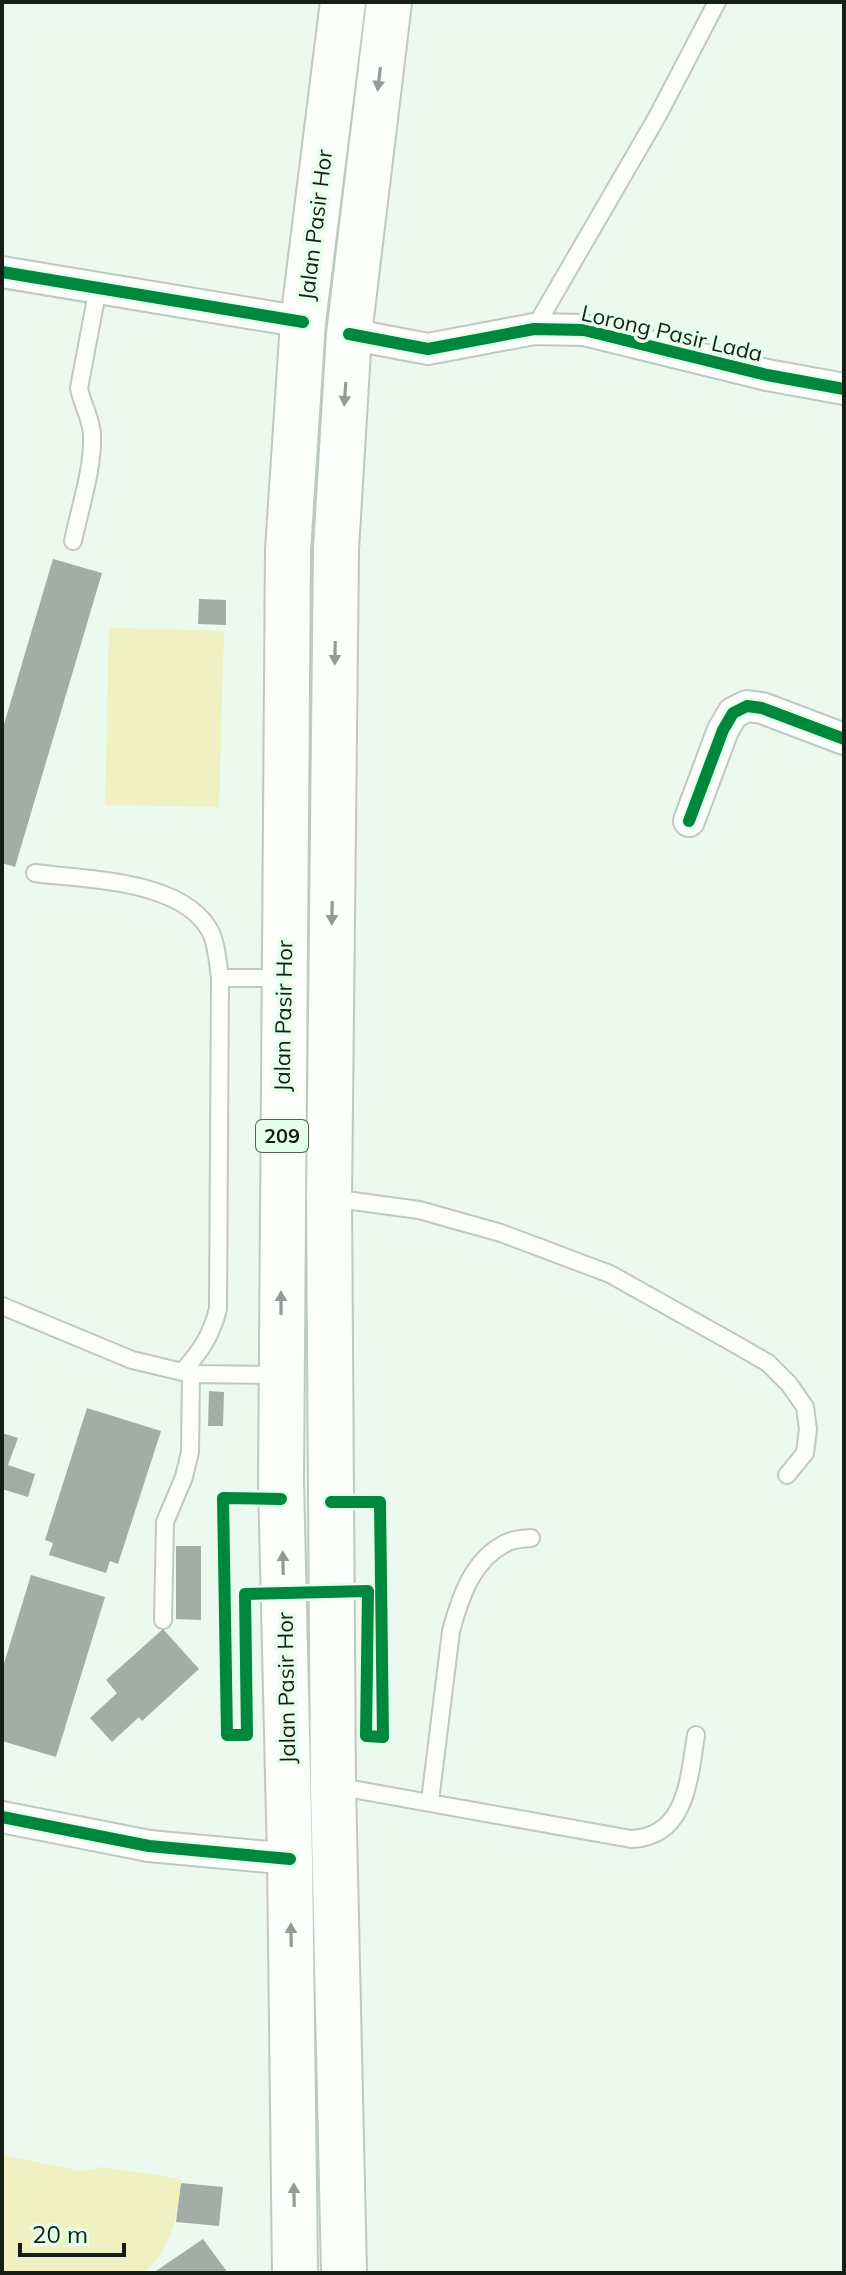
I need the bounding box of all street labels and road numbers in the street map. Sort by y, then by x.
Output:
street label: Jalan Pasir Hor [292,148,338,302]
street label: Lorong Pasir Lada [579,299,765,367]
street label: Jalan Pasir Hor [268,940,298,1092]
road number: 209 [256,1120,308,1152]
street label: Jalan Pasir Hor [271,1612,301,1764]

